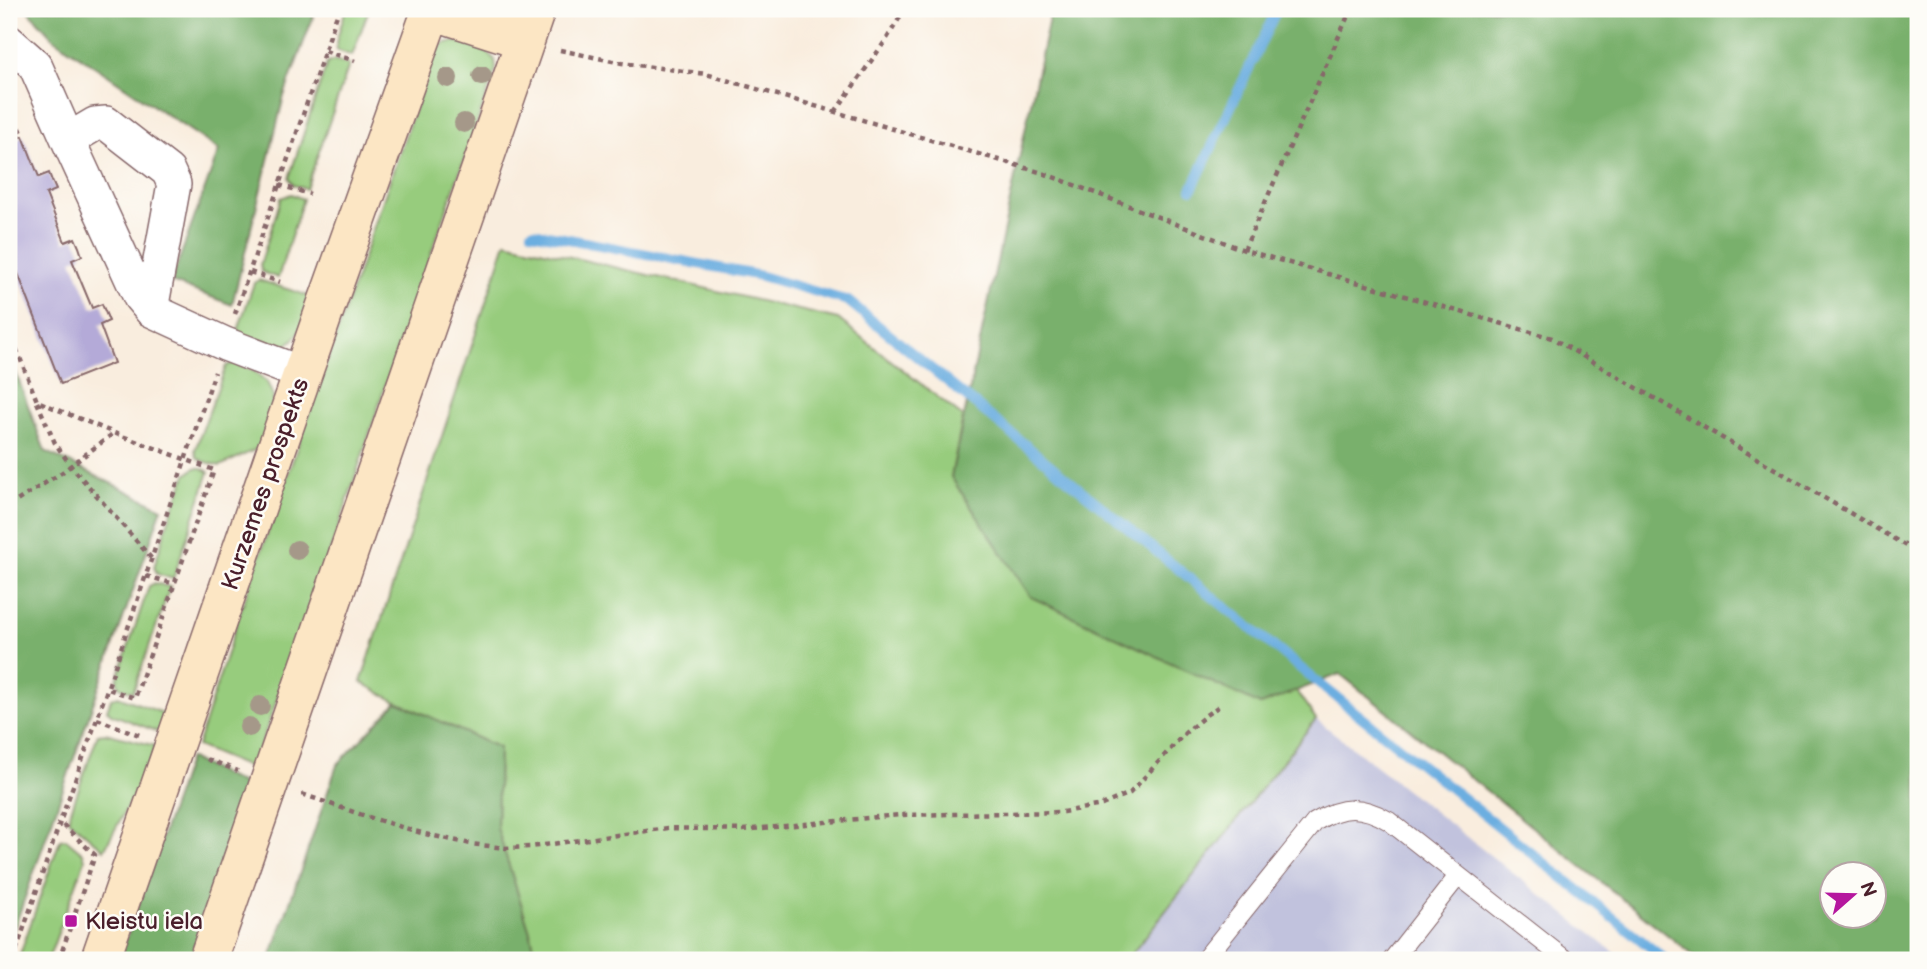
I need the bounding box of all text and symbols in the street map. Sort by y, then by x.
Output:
street label: Kurzemes prospekts [216,374,315,594]
north arrow [1818,860,1888,930]
text: N [1854,879,1881,900]
place label: Kleistu iela [85,907,203,936]
marker: Kleistu iela [63,913,79,929]

